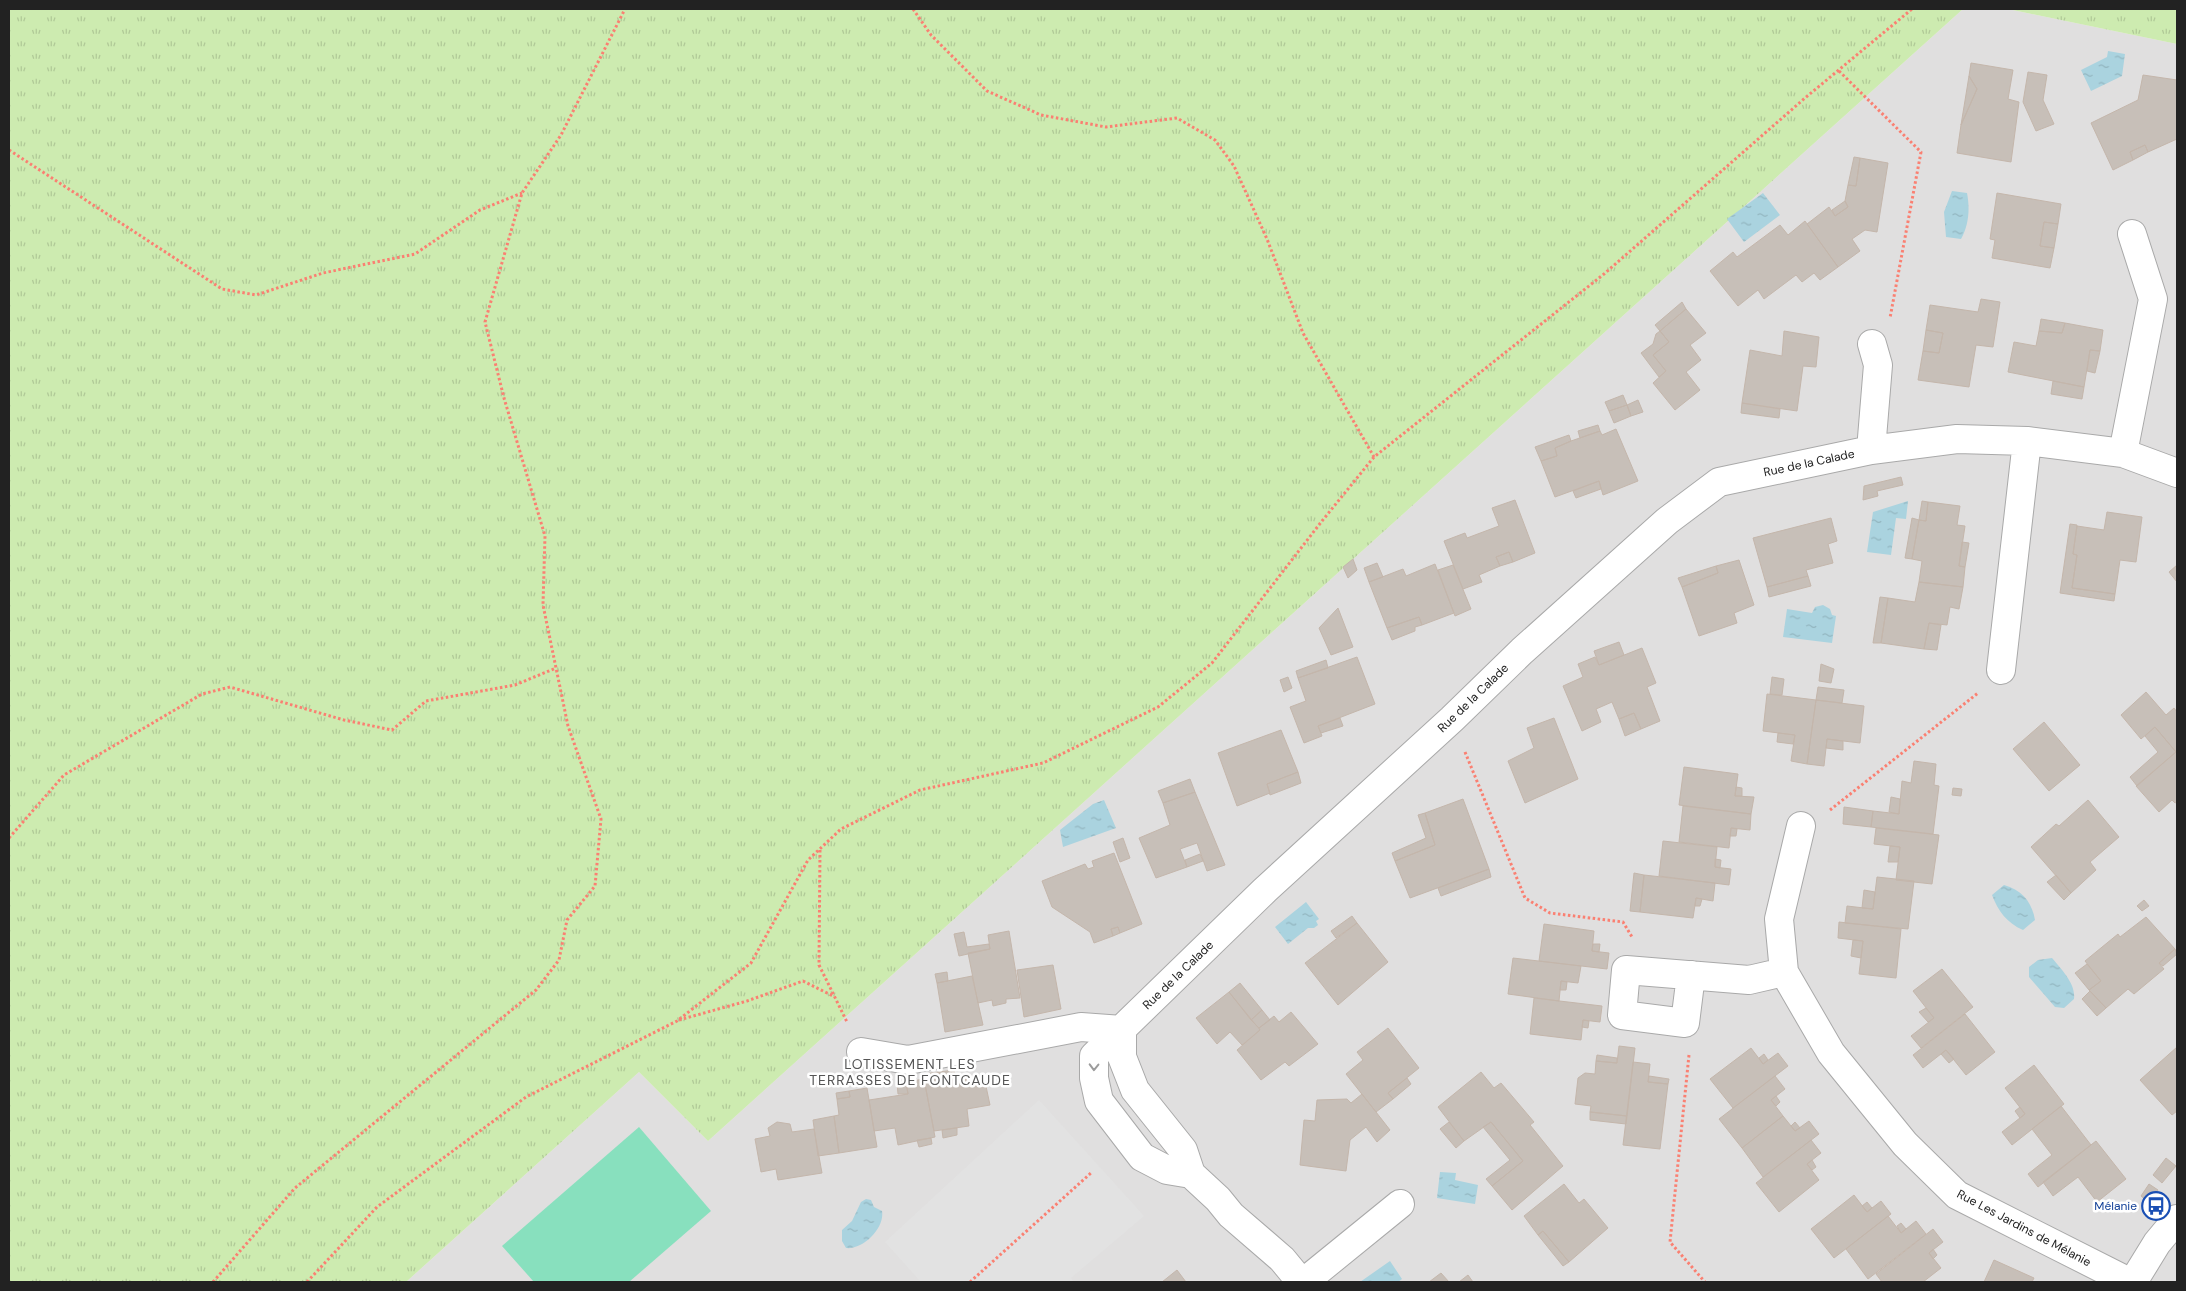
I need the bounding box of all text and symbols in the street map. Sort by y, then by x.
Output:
street label: Rue de la Calade [1762,446,1856,480]
street label: Rue de la Calade [1434,660,1512,736]
street label: Rue de la Calade [1139,937,1217,1013]
district label: LOTISSEMENT LES TERRASSES DE FONTCAUDE [809,1055,1011,1089]
one-way arrow [1089,1063,1099,1071]
street label: Rue Les Jardins de Mélanie [1954,1186,2094,1270]
bus stop icon: Mélanie [2141,1191,2171,1221]
place label: Mélanie [2094,1198,2137,1214]

